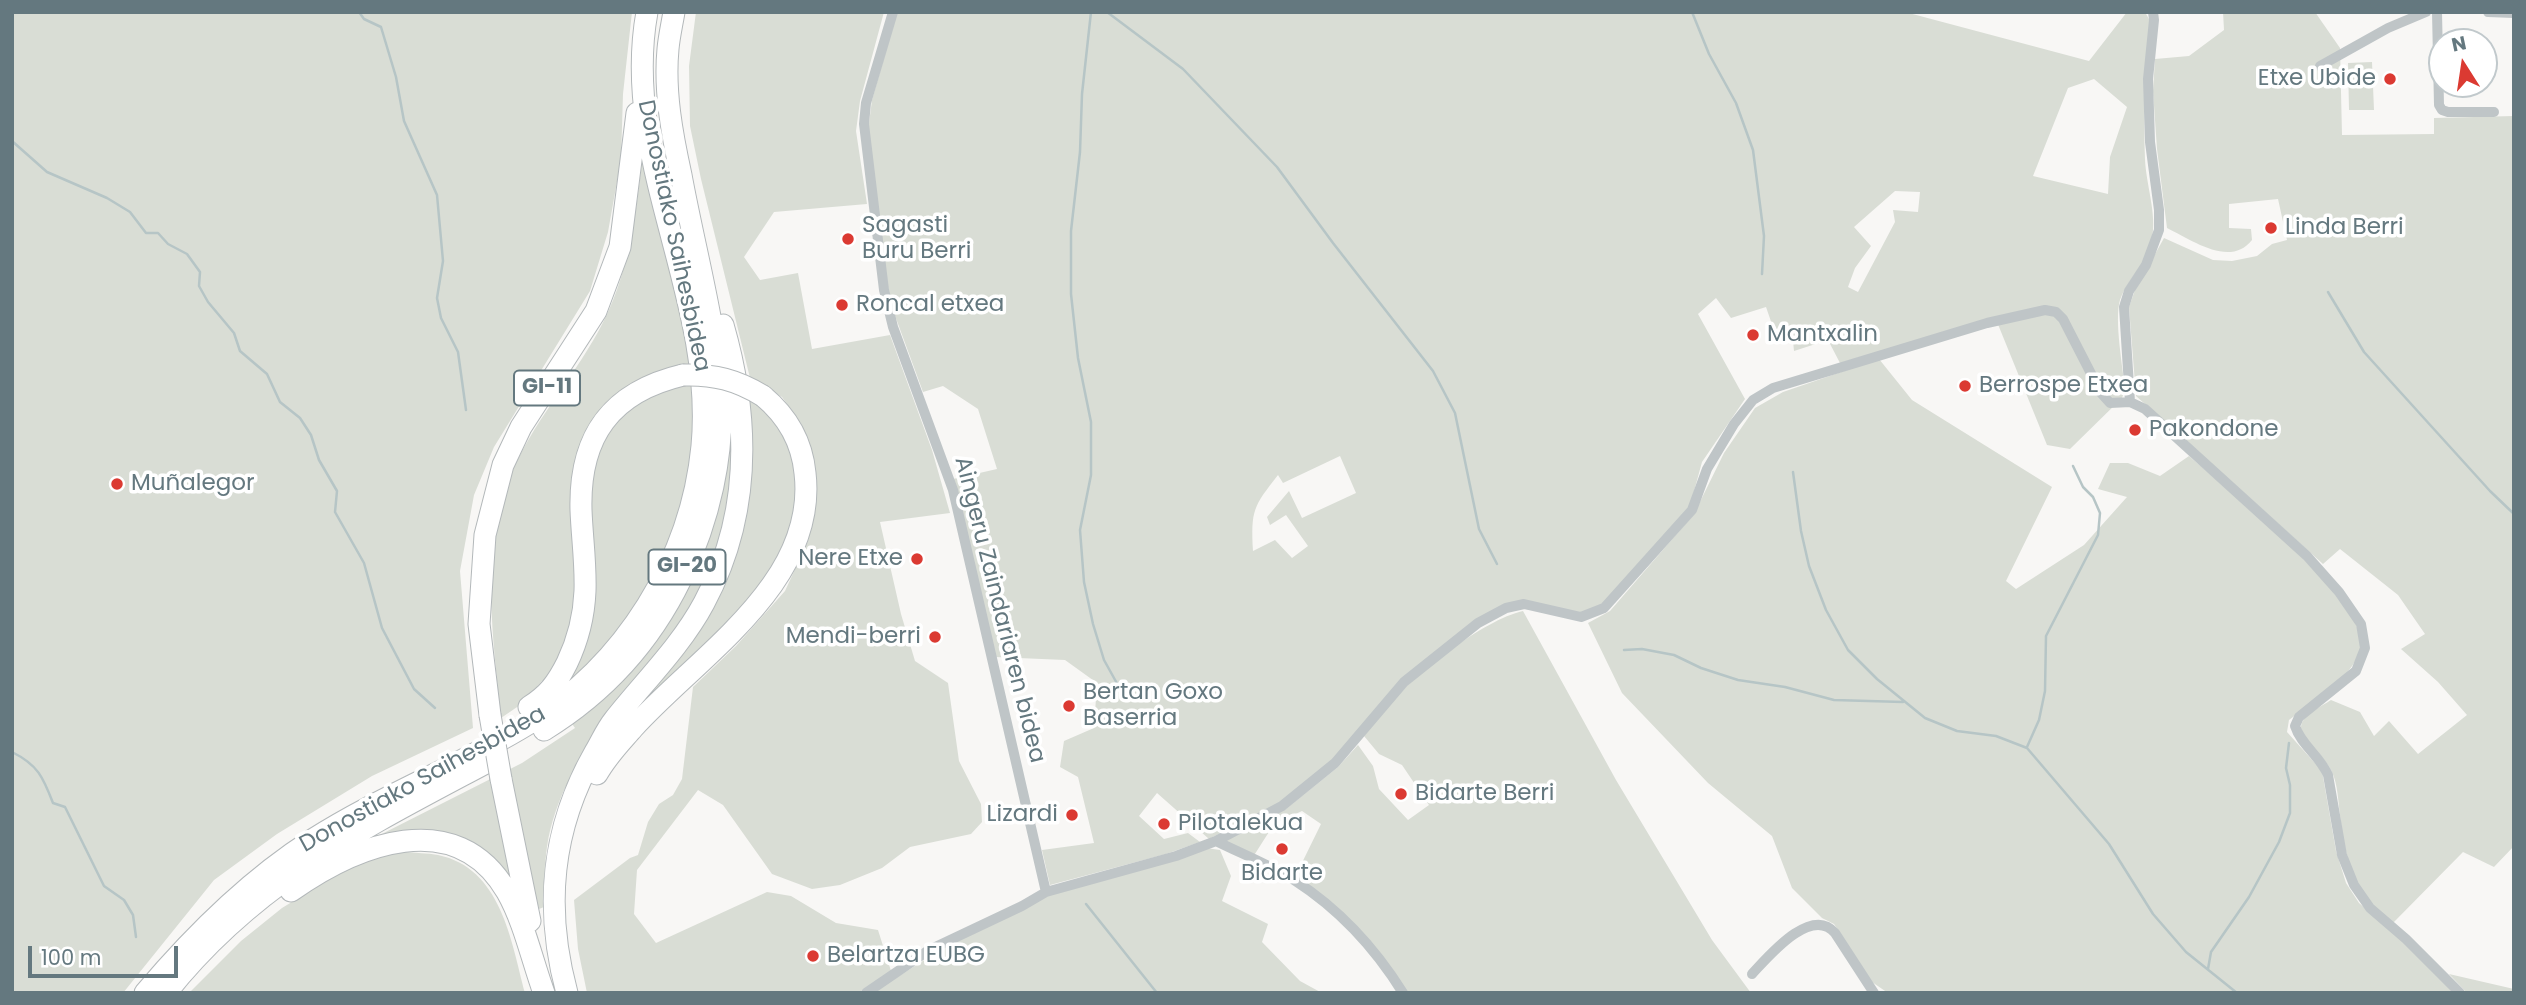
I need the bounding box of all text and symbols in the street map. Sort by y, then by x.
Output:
north arrow [2428,28,2498,98]
text: N [2449,29,2469,59]
place label: Etxe Ubide [2258,65,2376,93]
marker: Etxe Ubide [2382,71,2398,87]
street label: Donostiako Saihesbidea [631,98,715,374]
place label: Sagasti Buru Berri [862,212,971,266]
place label: Linda Berri [2285,214,2404,242]
marker: Linda Berri [2263,220,2279,236]
marker: Sagasti Buru Berri [840,231,856,247]
place label: Roncal etxea [856,291,1004,319]
marker: Roncal etxea [834,297,850,313]
place label: Mantxalin [1767,321,1878,349]
marker: Mantxalin [1745,327,1761,343]
road number: GI-11 [514,370,580,406]
place label: Berrospe Etxea [1979,372,2148,400]
marker: Berrospe Etxea [1957,378,1973,394]
place label: Pakondone [2149,416,2278,444]
marker: Pakondone [2127,422,2143,438]
street label: Aingeru Zaindariaren bidea [948,454,1050,766]
place label: Muñalegor [131,470,255,498]
marker: Muñalegor [109,476,125,492]
place label: Nere Etxe [798,545,903,573]
road number: GI-20 [648,550,726,584]
marker: Nere Etxe [909,551,925,567]
place label: Mendi-berri [786,623,921,651]
marker: Mendi-berri [927,629,943,645]
place label: Bertan Goxo Baserria [1083,679,1223,733]
marker: Bertan Goxo Baserria [1061,698,1077,714]
street label: Donostiako Saihesbidea [295,701,551,859]
place label: Bidarte Berri [1415,780,1554,808]
marker: Bidarte Berri [1393,786,1409,802]
place label: Lizardi [987,801,1058,829]
marker: Lizardi [1064,807,1080,823]
place label: Pilotalekua [1178,810,1303,838]
marker: Pilotalekua [1156,816,1172,832]
marker: Bidarte [1274,841,1290,857]
place label: Bidarte [1241,860,1323,888]
scale bar [32,932,182,976]
place label: Belartza EUBG [827,942,985,970]
text: 100 m [41,943,101,972]
marker: Belartza EUBG [805,948,821,964]

